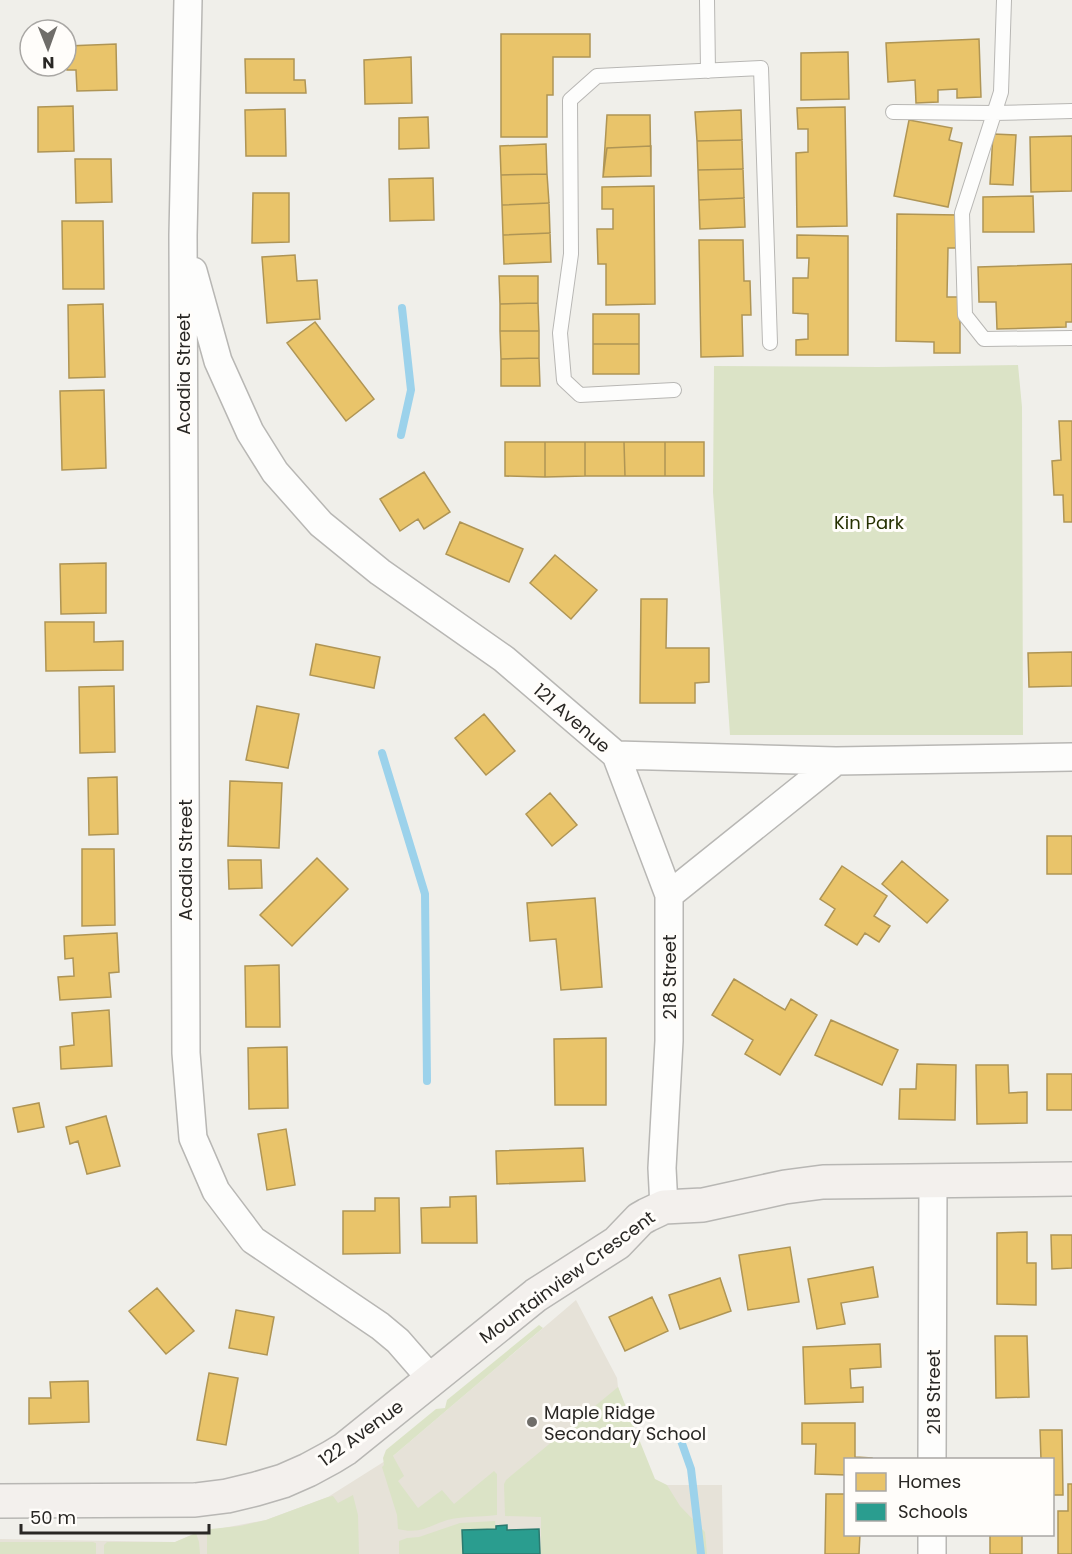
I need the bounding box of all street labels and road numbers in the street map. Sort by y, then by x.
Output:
street label: Acadia Street [171,313,196,435]
street label: 121 Avenue [528,678,616,758]
street label: Acadia Street [173,799,198,921]
street label: 218 Street [657,935,682,1019]
street label: Mountainview Crescent [474,1205,660,1349]
street label: 218 Street [921,1350,946,1434]
street label: 122 Avenue [314,1394,408,1472]

